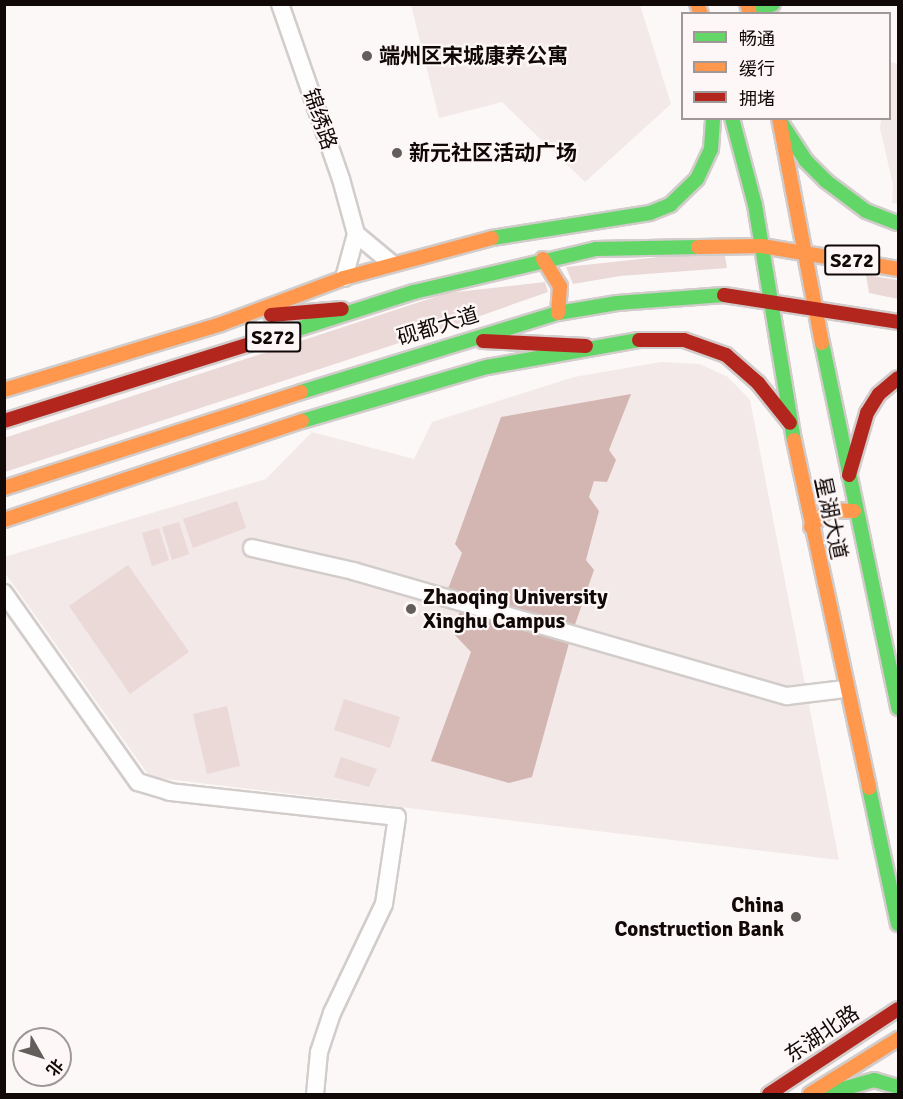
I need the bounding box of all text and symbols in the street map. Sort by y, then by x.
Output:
legend [681,12,891,120]
text: 畅通 [739,28,775,50]
place label: 端州区宋城康养公寓 [379,43,568,69]
marker: 端州区宋城康养公寓 [360,49,374,63]
text: 缓行 [739,58,775,80]
street label: 锦绣路 [298,85,342,153]
text: 拥堵 [739,88,775,110]
place label: 新元社区活动广场 [409,140,577,166]
marker: 新元社区活动广场 [390,146,404,160]
road number: S272 [824,243,880,277]
street label: 砚都大道 [394,302,482,350]
road number: S272 [244,320,302,354]
street label: 星湖大道 [810,474,852,562]
place label: Zhaoqing University Xinghu Campus [423,584,608,634]
marker: Zhaoqing University Xinghu Campus [404,602,418,616]
place label: China Construction Bank [615,892,784,942]
marker: China Construction Bank [789,910,803,924]
street label: 东湖北路 [780,1000,864,1068]
north arrow [12,1027,72,1087]
text: 北 [42,1055,67,1080]

